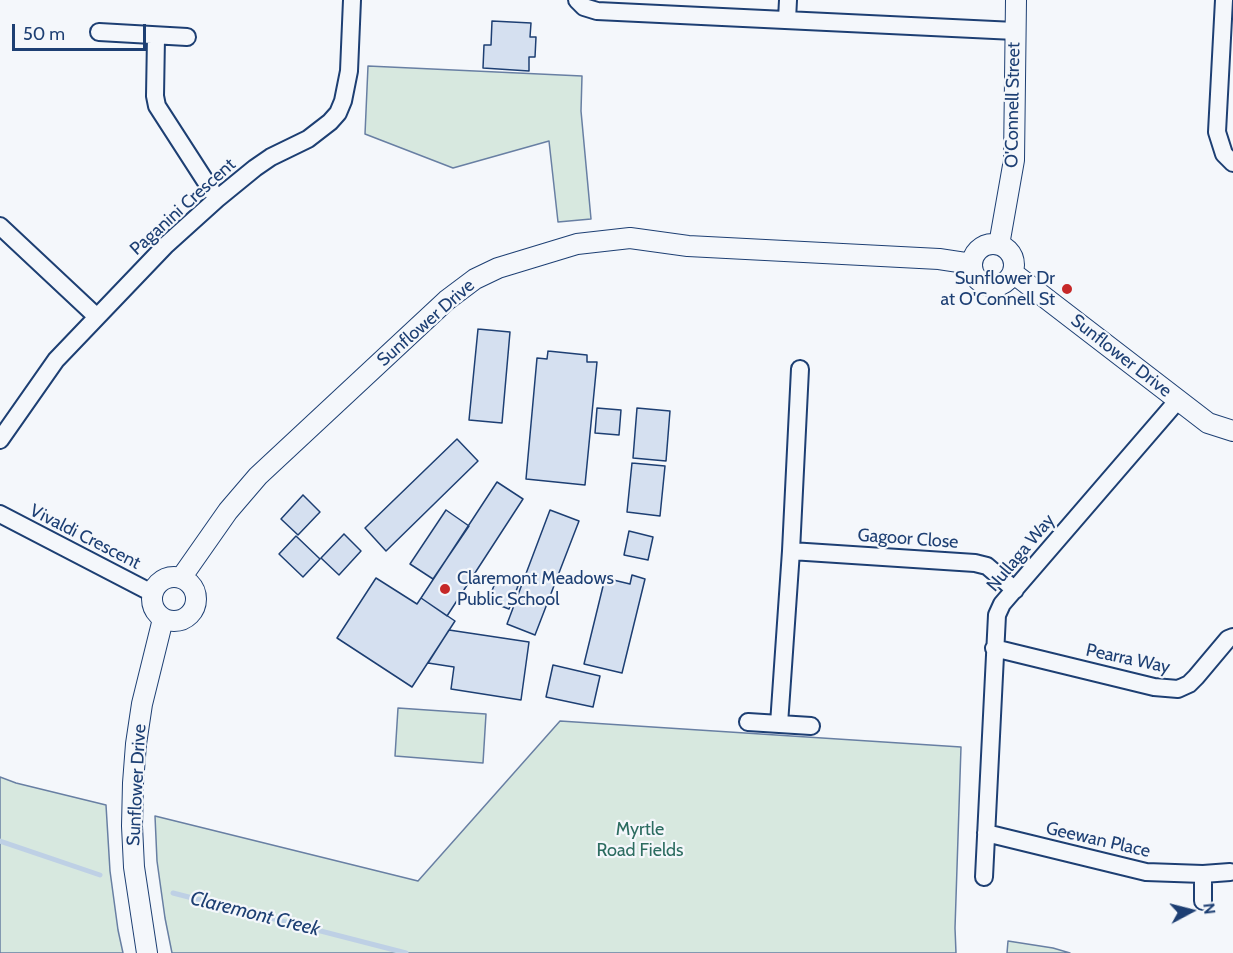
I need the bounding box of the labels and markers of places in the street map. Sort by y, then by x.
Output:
place label: Sunflower Dr at O'Connell St [941,268,1055,310]
marker: Sunflower Dr at O'Connell St [1060,282,1074,296]
place label: Claremont Meadows Public School [457,568,614,610]
marker: Claremont Meadows Public School [438,582,452,596]

